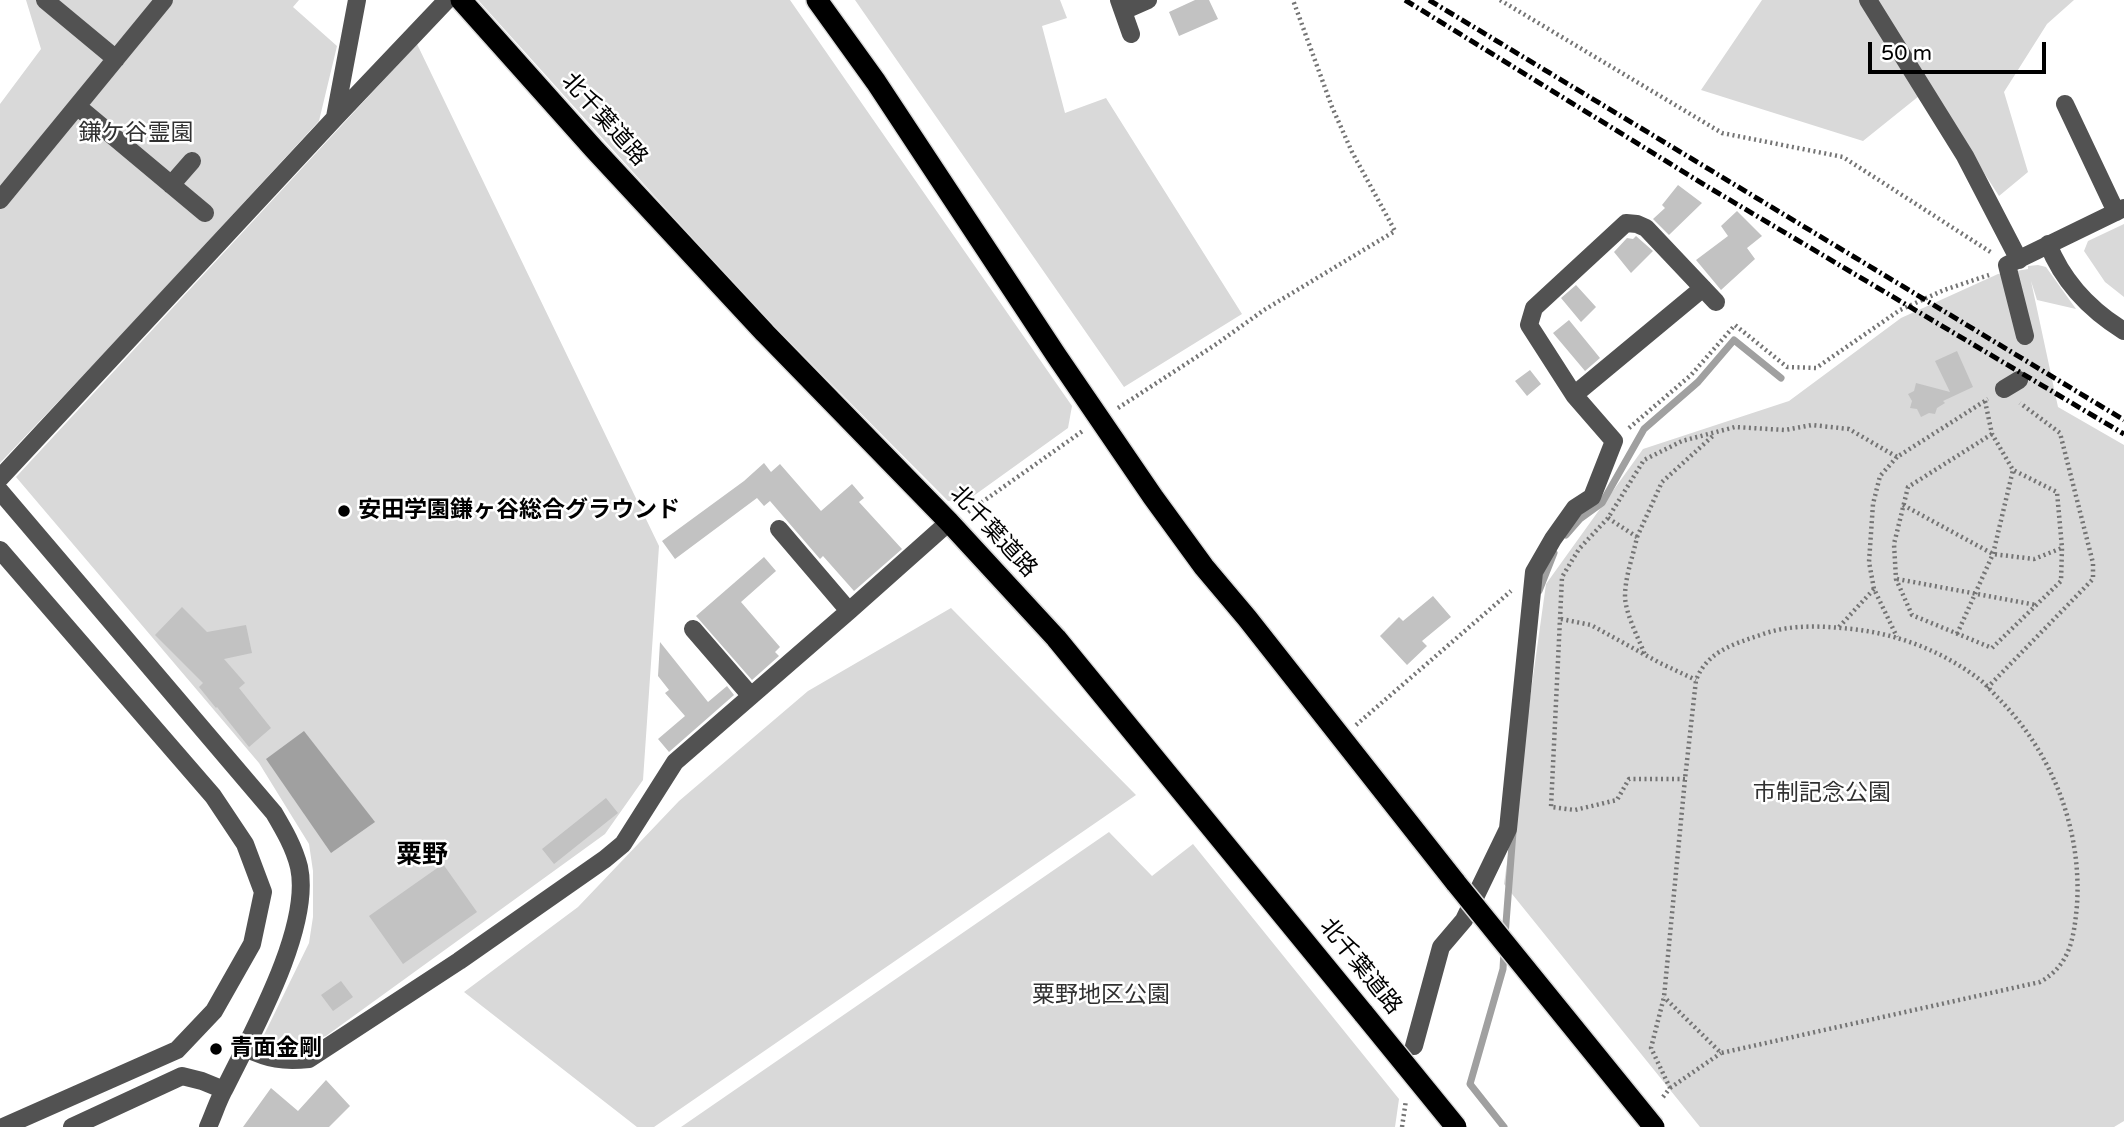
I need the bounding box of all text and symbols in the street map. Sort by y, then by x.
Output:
scale bar [1872,28,2050,72]
text: 50 m [1881,41,1932,66]
street label: 北千葉道路 [555,68,653,172]
park label: 鎌ケ谷霊園 [79,120,193,148]
street label: 北千葉道路 [944,481,1042,583]
place label: 安田学園鎌ヶ谷総合グラウンド [358,497,680,525]
marker: 安田学園鎌ヶ谷総合グラウンド [336,503,352,519]
park label: 市制記念公園 [1753,780,1891,808]
district label: 粟野 [396,840,448,872]
street label: 北千葉道路 [1313,914,1407,1020]
park label: 粟野地区公園 [1032,982,1170,1010]
place label: 青面金剛 [230,1035,322,1063]
marker: 青面金剛 [208,1041,224,1057]

